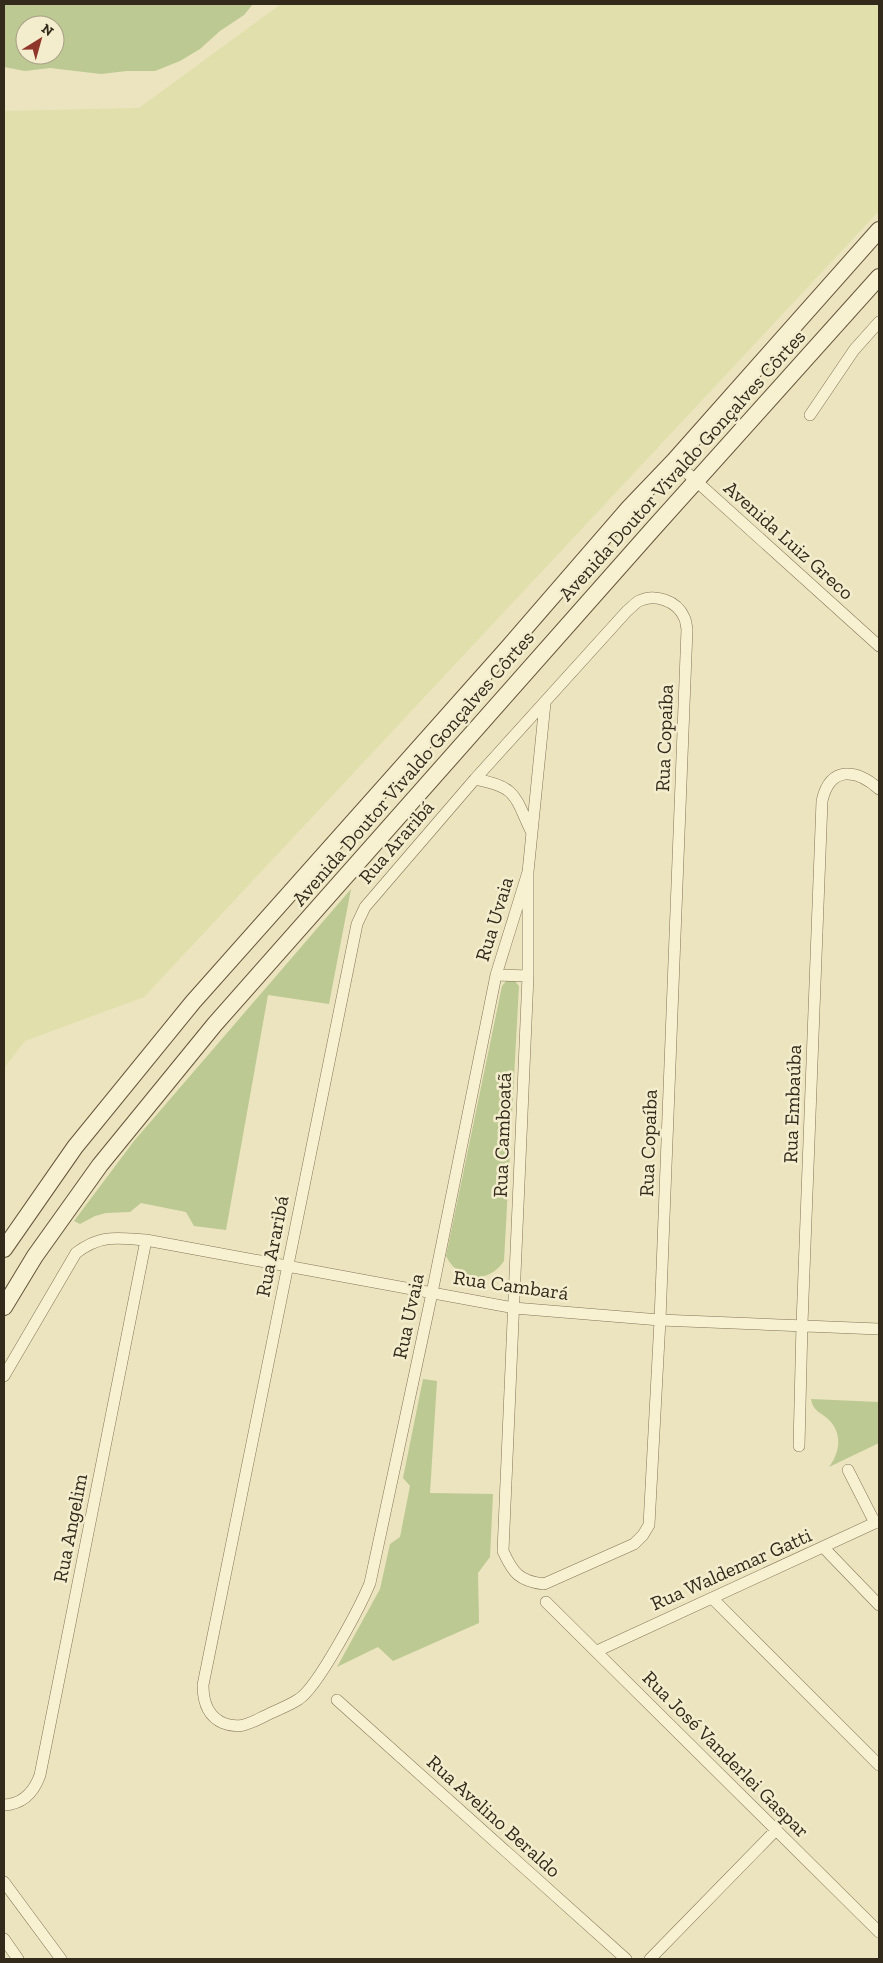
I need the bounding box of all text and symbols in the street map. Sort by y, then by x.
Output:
north arrow [15,15,65,65]
text: N [38,20,57,40]
street label: Avenida Doutor Vivaldo Gonçalves Côrtes [554,324,810,606]
street label: Avenida Luiz Greco [719,476,859,604]
street label: Avenida Doutor Vivaldo Gonçalves Côrtes [287,626,539,910]
street label: Rua Copaíba [650,684,678,792]
street label: Rua Araribá [353,795,439,889]
street label: Rua Uvaia [470,874,518,964]
street label: Rua Embaúba [778,1044,806,1164]
street label: Rua Camboatã [488,1072,516,1198]
street label: Rua Copaíba [634,1089,662,1197]
street label: Rua Araribá [250,1193,294,1299]
street label: Rua Cambará [452,1265,570,1305]
street label: Rua Uvaia [387,1271,429,1361]
street label: Rua Angelim [48,1471,92,1584]
street label: Rua Waldemar Gatti [647,1523,816,1615]
street label: Rua José Vanderlei Gaspar [638,1666,814,1842]
street label: Rua Avelino Beraldo [422,1750,566,1882]

